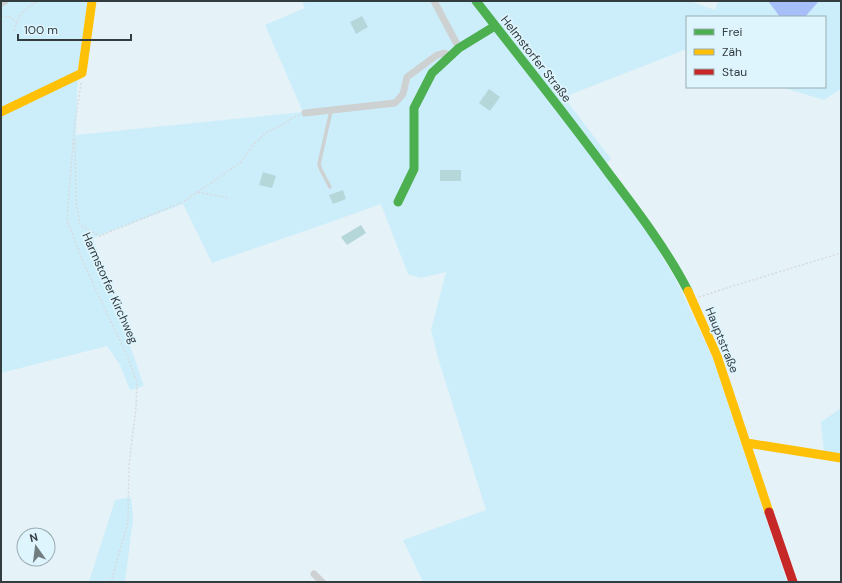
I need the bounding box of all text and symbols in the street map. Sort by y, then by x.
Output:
street label: Helmstorfer Straße [497,12,575,106]
scale bar [18,16,131,42]
legend [686,16,826,88]
text: 100 m [24,22,58,38]
text: Frei [722,24,742,40]
text: Zäh [722,44,742,60]
text: Stau [722,64,747,80]
street label: Harmstorfer Kirchweg [78,230,142,346]
street label: Hauptstraße [702,305,743,375]
north arrow [16,527,56,567]
text: N [28,530,39,545]

